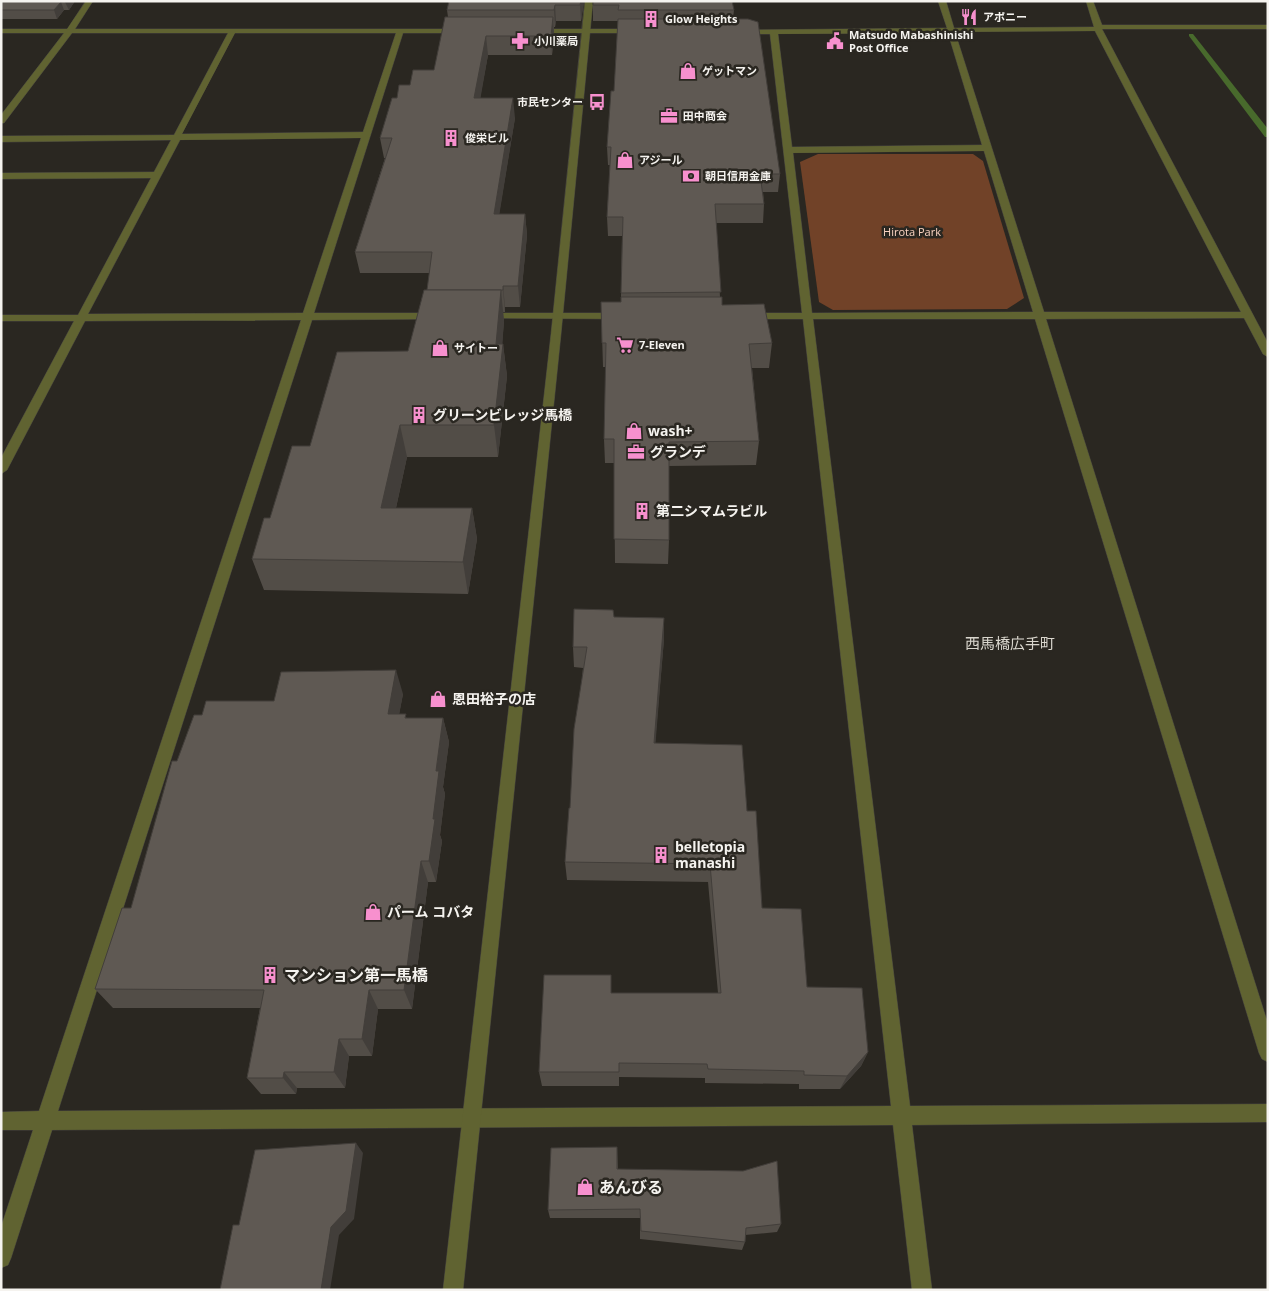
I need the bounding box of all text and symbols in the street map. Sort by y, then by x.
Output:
restaurant icon: アポニー [959,7,979,27]
building icon: Glow Heights [641,9,661,29]
place label: アポニー [983,9,1027,24]
place label: Glow Heights [665,11,738,26]
place label: Matsudo Mabashinishi Post Office [849,27,973,55]
pharmacy icon: 小川薬局 [510,31,530,51]
public building icon: Matsudo Mabashinishi Post Office [825,31,845,51]
place label: 小川薬局 [534,33,578,48]
shop icon: ゲットマン [678,61,698,81]
place label: ゲットマン [702,63,757,78]
bus stop icon: 市民センター [587,92,607,112]
place label: 市民センター [517,94,583,109]
office icon: 田中商会 [659,106,679,126]
place label: 田中商会 [683,108,727,123]
building icon: 俊栄ビル [441,128,461,148]
place label: 俊栄ビル [465,130,509,145]
shop icon: アジール [615,150,635,170]
place label: アジール [639,152,683,167]
bank icon: 朝日信用金庫 [681,166,701,186]
place label: 朝日信用金庫 [705,168,771,183]
park label: Hirota Park [883,224,941,239]
supermarket icon: 7-Eleven [615,335,635,355]
place label: 7-Eleven [639,337,685,352]
shop icon: サイトー [430,338,450,358]
place label: サイトー [454,340,498,355]
building icon: グリーンビレッジ馬橋 [409,405,429,425]
place label: グリーンビレッジ馬橋 [433,405,572,424]
shop icon: wash+ [624,421,644,441]
place label: wash+ [648,421,693,440]
office icon: グランデ [626,442,646,462]
place label: グランデ [650,442,706,461]
building icon: 第二シマムラビル [632,501,652,521]
place label: 第二シマムラビル [656,501,767,520]
district label: 西馬橋広手町 [965,633,1055,653]
shop icon: 恩田裕子の店 [428,689,448,709]
place label: 恩田裕子の店 [452,689,536,708]
place label: belletopia manashi [675,837,745,872]
building icon: belletopia manashi [651,845,671,865]
shop icon: パーム コバタ [363,902,383,922]
place label: パーム コバタ [387,902,474,921]
place label: マンション第一馬橋 [284,964,428,986]
building icon: マンション第一馬橋 [260,965,280,985]
place label: あんびる [599,1176,663,1198]
shop icon: あんびる [575,1177,595,1197]

